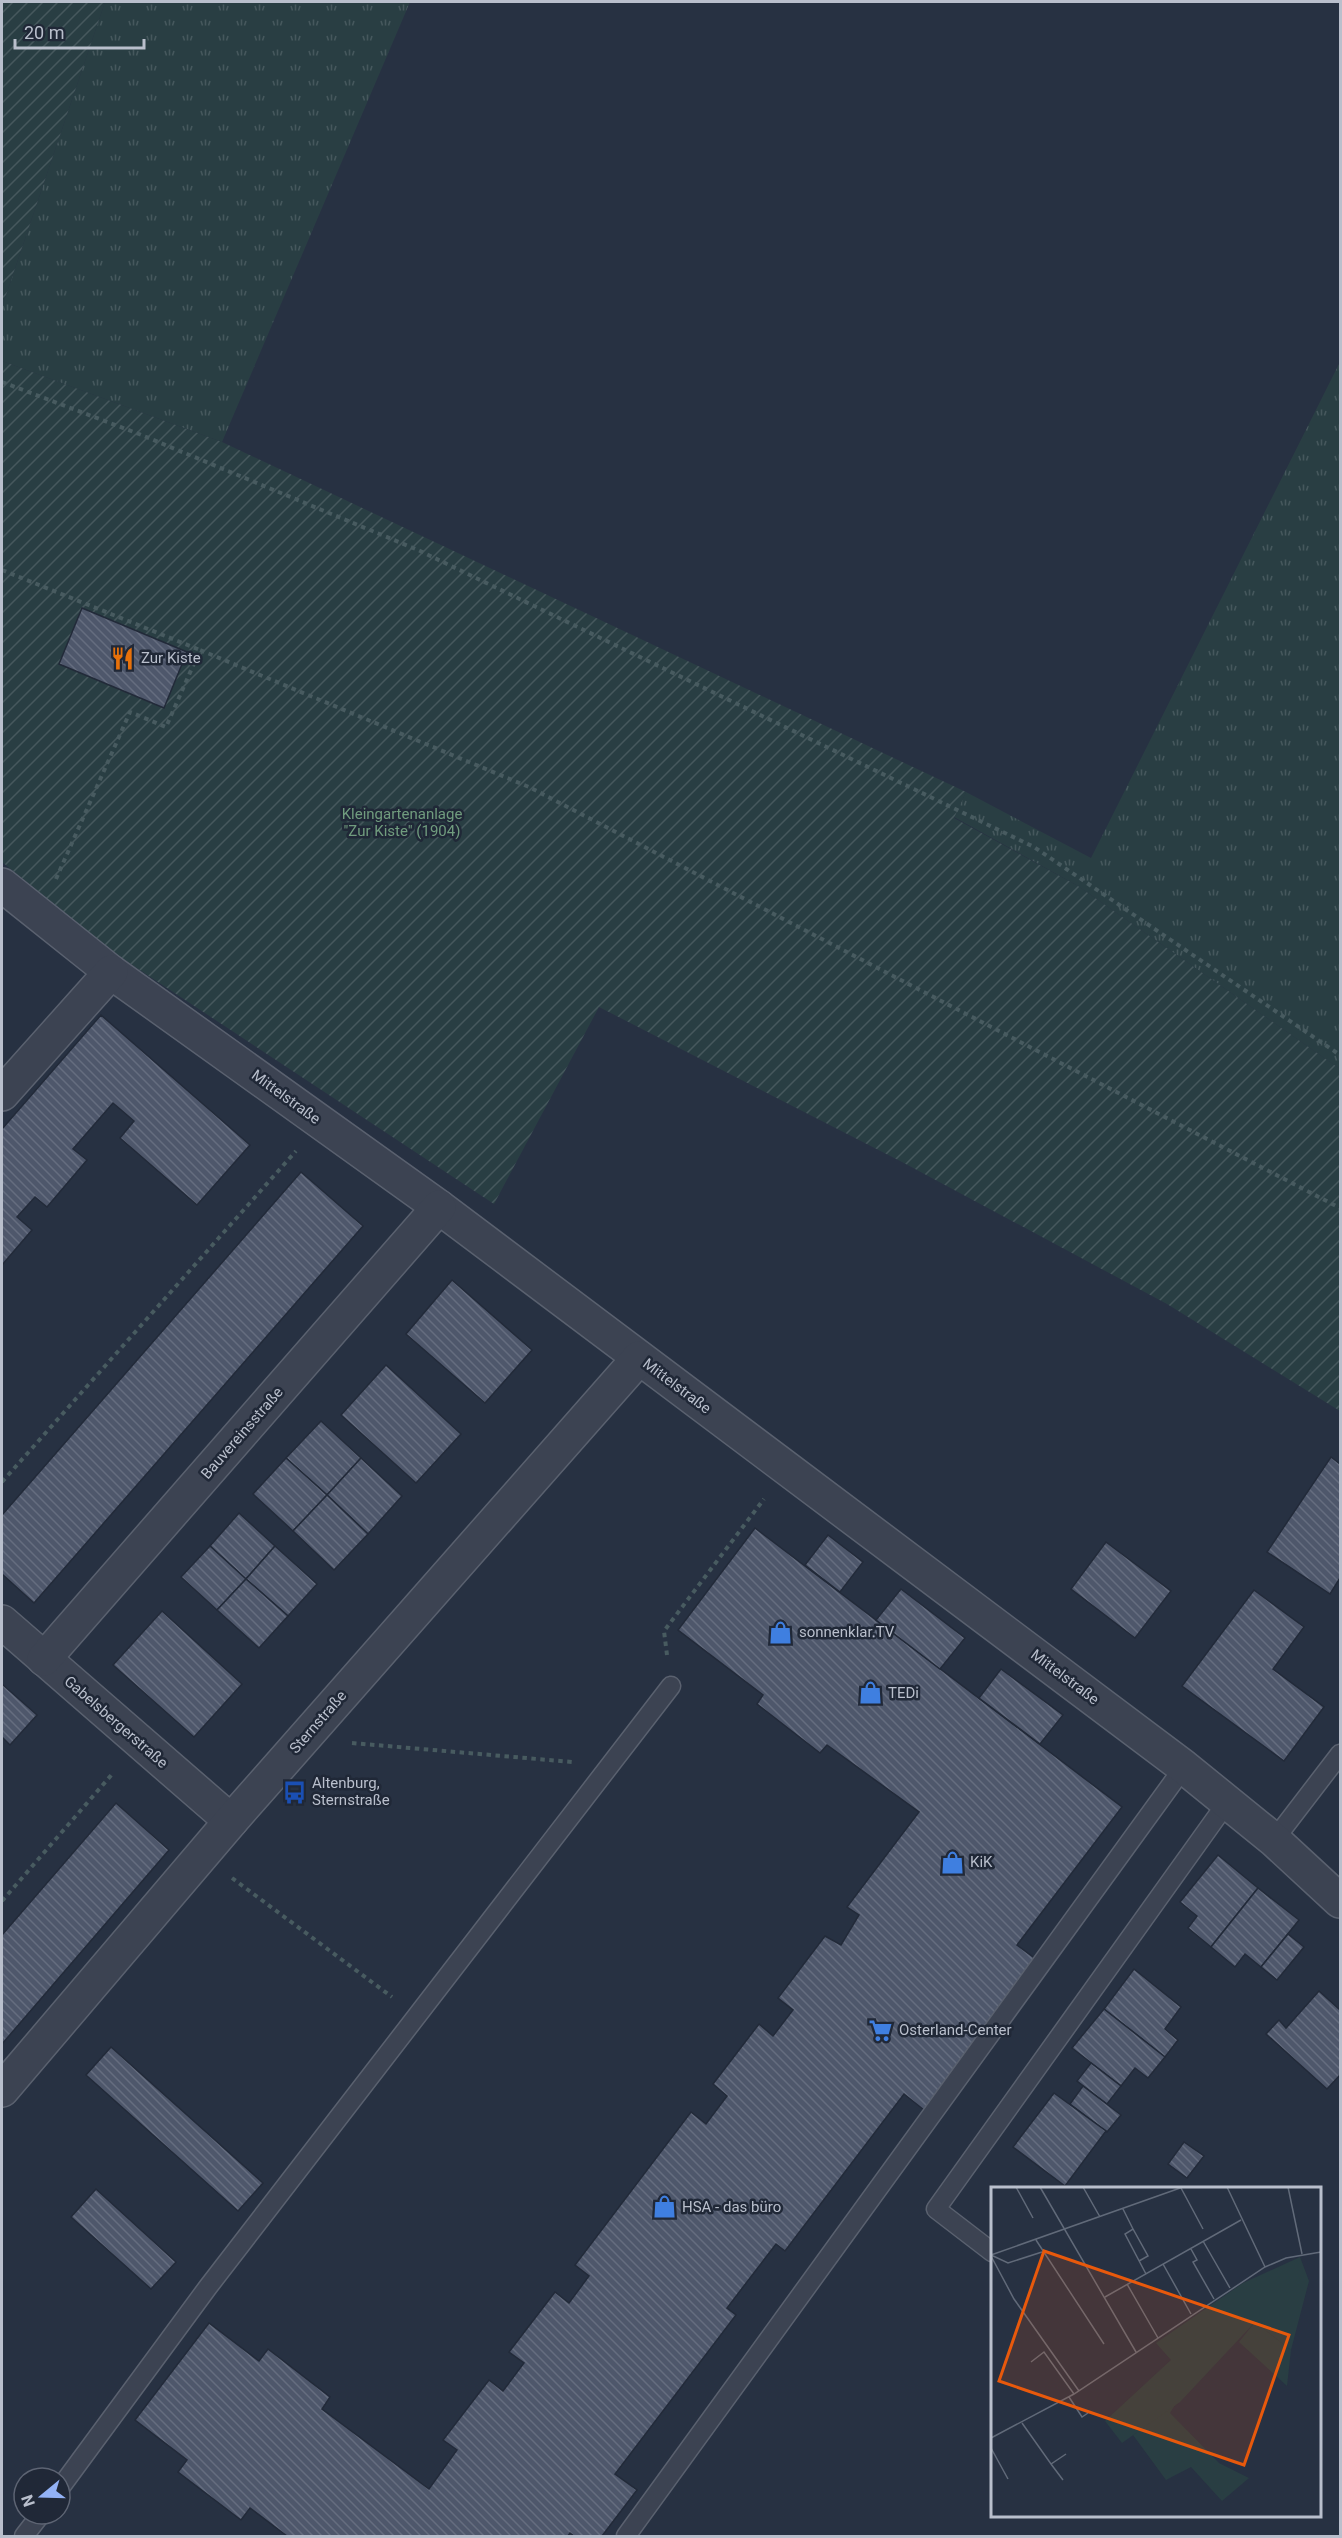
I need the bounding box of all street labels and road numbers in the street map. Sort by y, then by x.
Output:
street label: Mittelstraße [248,1066,324,1128]
street label: Mittelstraße [639,1355,715,1417]
street label: Bauvereinsstraße [197,1383,287,1483]
street label: Mittelstraße [1027,1646,1103,1708]
street label: Gabelsbergerstraße [61,1672,172,1772]
street label: Sternstraße [286,1687,350,1757]

